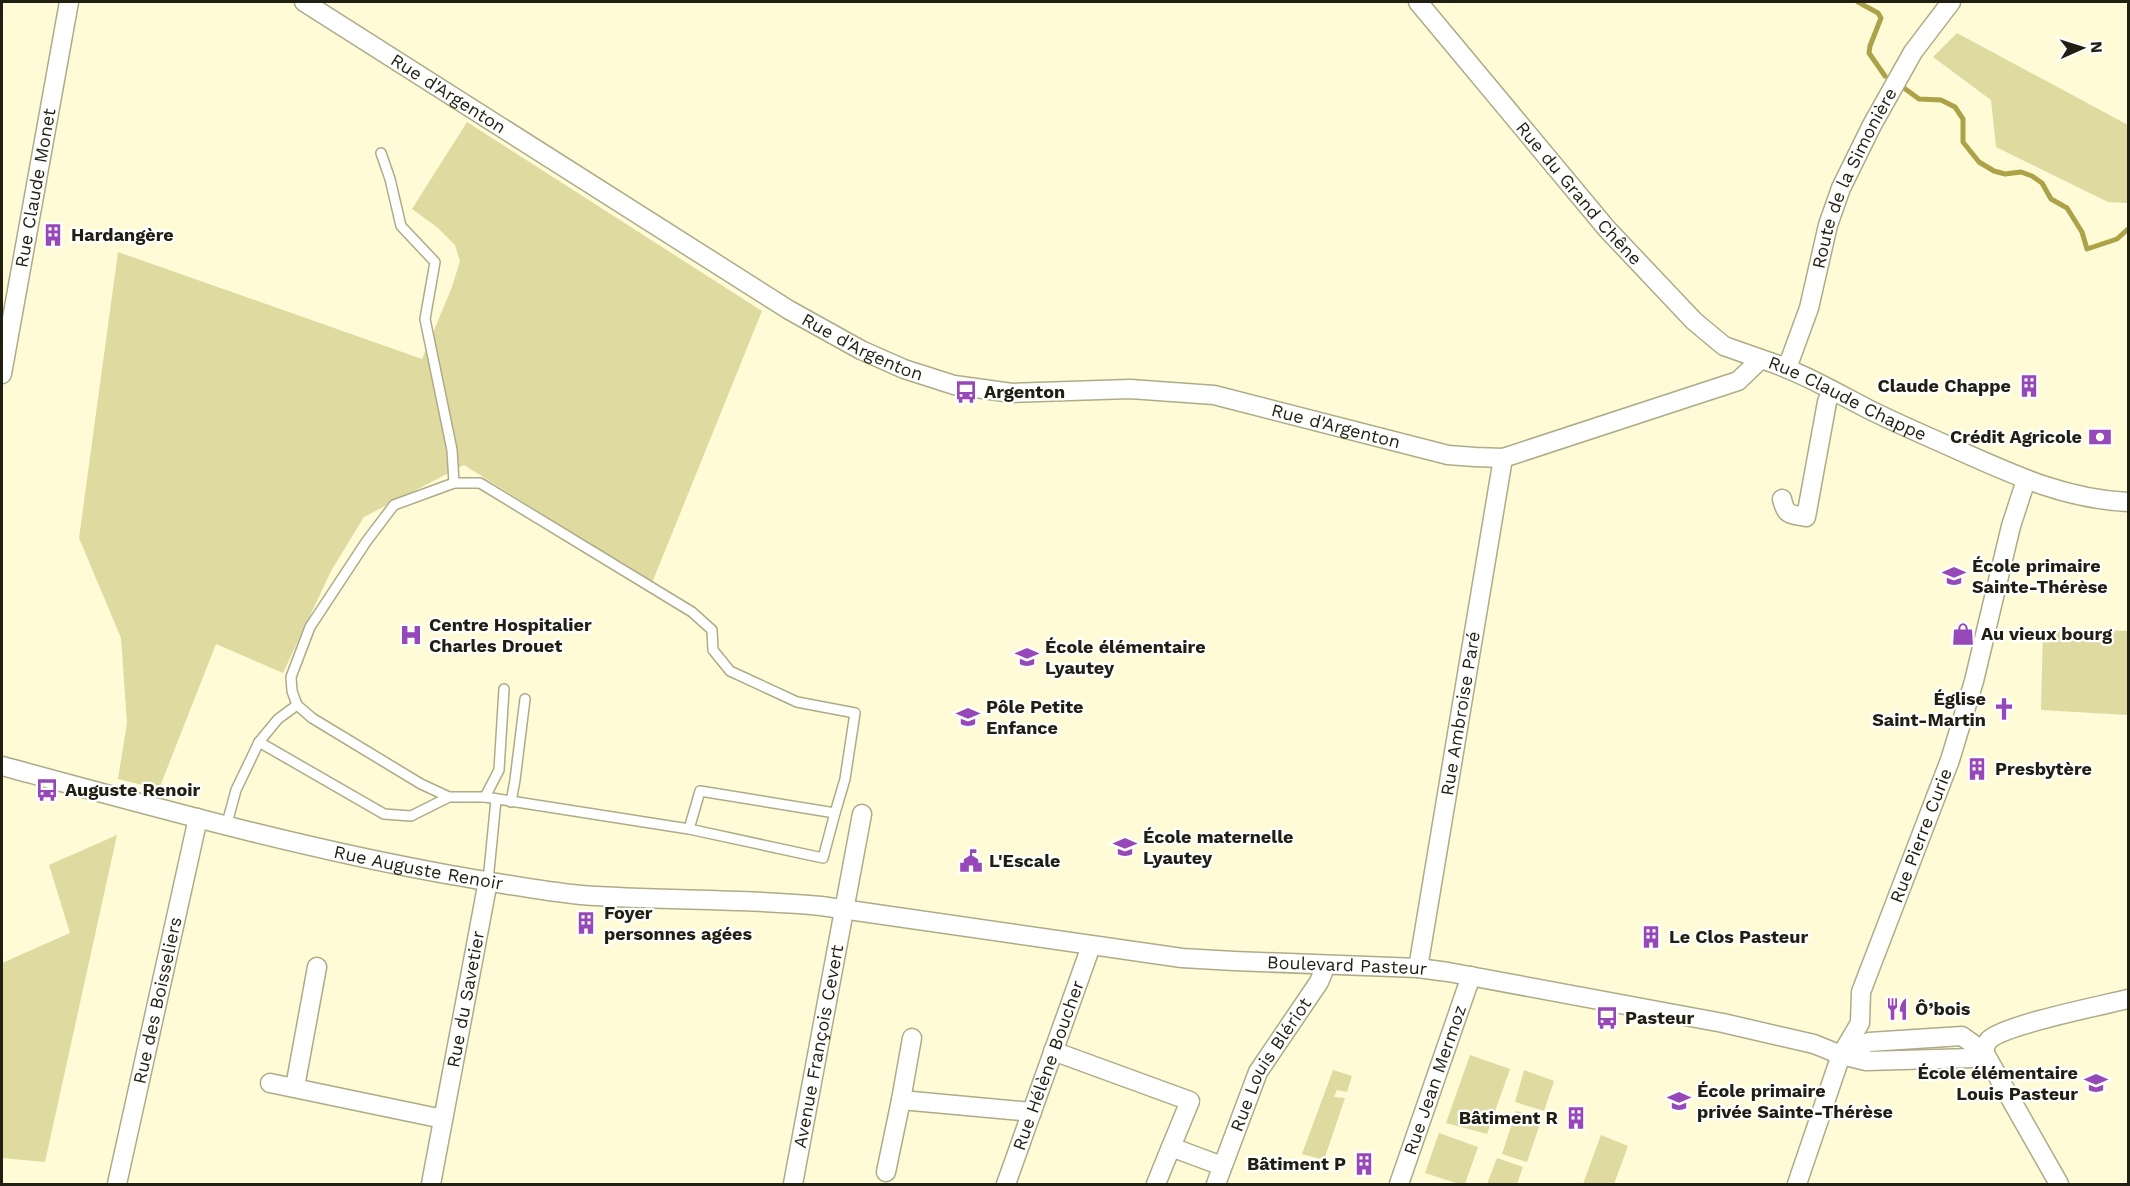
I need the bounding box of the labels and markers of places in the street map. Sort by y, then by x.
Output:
building icon: Hardangère [40,222,66,248]
place label: Hardangère [71,224,174,245]
building icon: Claude Chappe [2016,373,2042,399]
place label: Claude Chappe [1877,375,2011,396]
bus stop icon: Argenton [953,379,979,405]
place label: Argenton [984,381,1065,402]
bank icon: Crédit Agricole [2087,424,2113,450]
place label: Crédit Agricole [1950,426,2082,447]
place label: École primaire Sainte-Thérèse [1972,555,2108,597]
school or university icon: École primaire Sainte-Thérèse [1941,563,1967,589]
place label: Centre Hospitalier Charles Drouet [429,614,592,656]
shop icon: Au vieux bourg [1950,621,1976,647]
hospital icon: Centre Hospitalier Charles Drouet [398,622,424,648]
place label: Au vieux bourg [1981,623,2113,644]
place label: École élémentaire Lyautey [1045,636,1206,678]
school or university icon: École élémentaire Lyautey [1014,644,1040,670]
place label: Église Saint-Martin [1872,688,1986,730]
place label: Pôle Petite Enfance [986,696,1083,738]
church icon: Église Saint-Martin [1991,696,2017,722]
school or university icon: Pôle Petite Enfance [955,704,981,730]
building icon: Presbytère [1964,756,1990,782]
place label: Presbytère [1995,758,2092,779]
bus stop icon: Auguste Renoir [34,777,60,803]
place label: Auguste Renoir [65,779,200,800]
place label: École maternelle Lyautey [1143,826,1293,868]
school or university icon: École maternelle Lyautey [1112,834,1138,860]
public building icon: L'Escale [958,848,984,874]
place label: L'Escale [989,850,1060,871]
place label: Foyer personnes agées [604,902,753,944]
building icon: Foyer personnes agées [573,910,599,936]
building icon: Le Clos Pasteur [1638,924,1664,950]
place label: Le Clos Pasteur [1669,926,1808,947]
restaurant icon: Ô’bois [1884,996,1910,1022]
place label: Ô’bois [1915,998,1971,1019]
bus stop icon: Pasteur [1594,1005,1620,1031]
place label: Pasteur [1625,1007,1694,1028]
place label: École élémentaire Louis Pasteur [1917,1062,2078,1104]
school or university icon: École élémentaire Louis Pasteur [2083,1070,2109,1096]
place label: École primaire privée Sainte-Thérèse [1697,1080,1893,1122]
school or university icon: École primaire privée Sainte-Thérèse [1666,1088,1692,1114]
building icon: Bâtiment R [1563,1105,1589,1131]
place label: Bâtiment R [1459,1107,1559,1128]
building icon: Bâtiment P [1351,1151,1377,1177]
place label: Bâtiment P [1247,1153,1346,1174]

